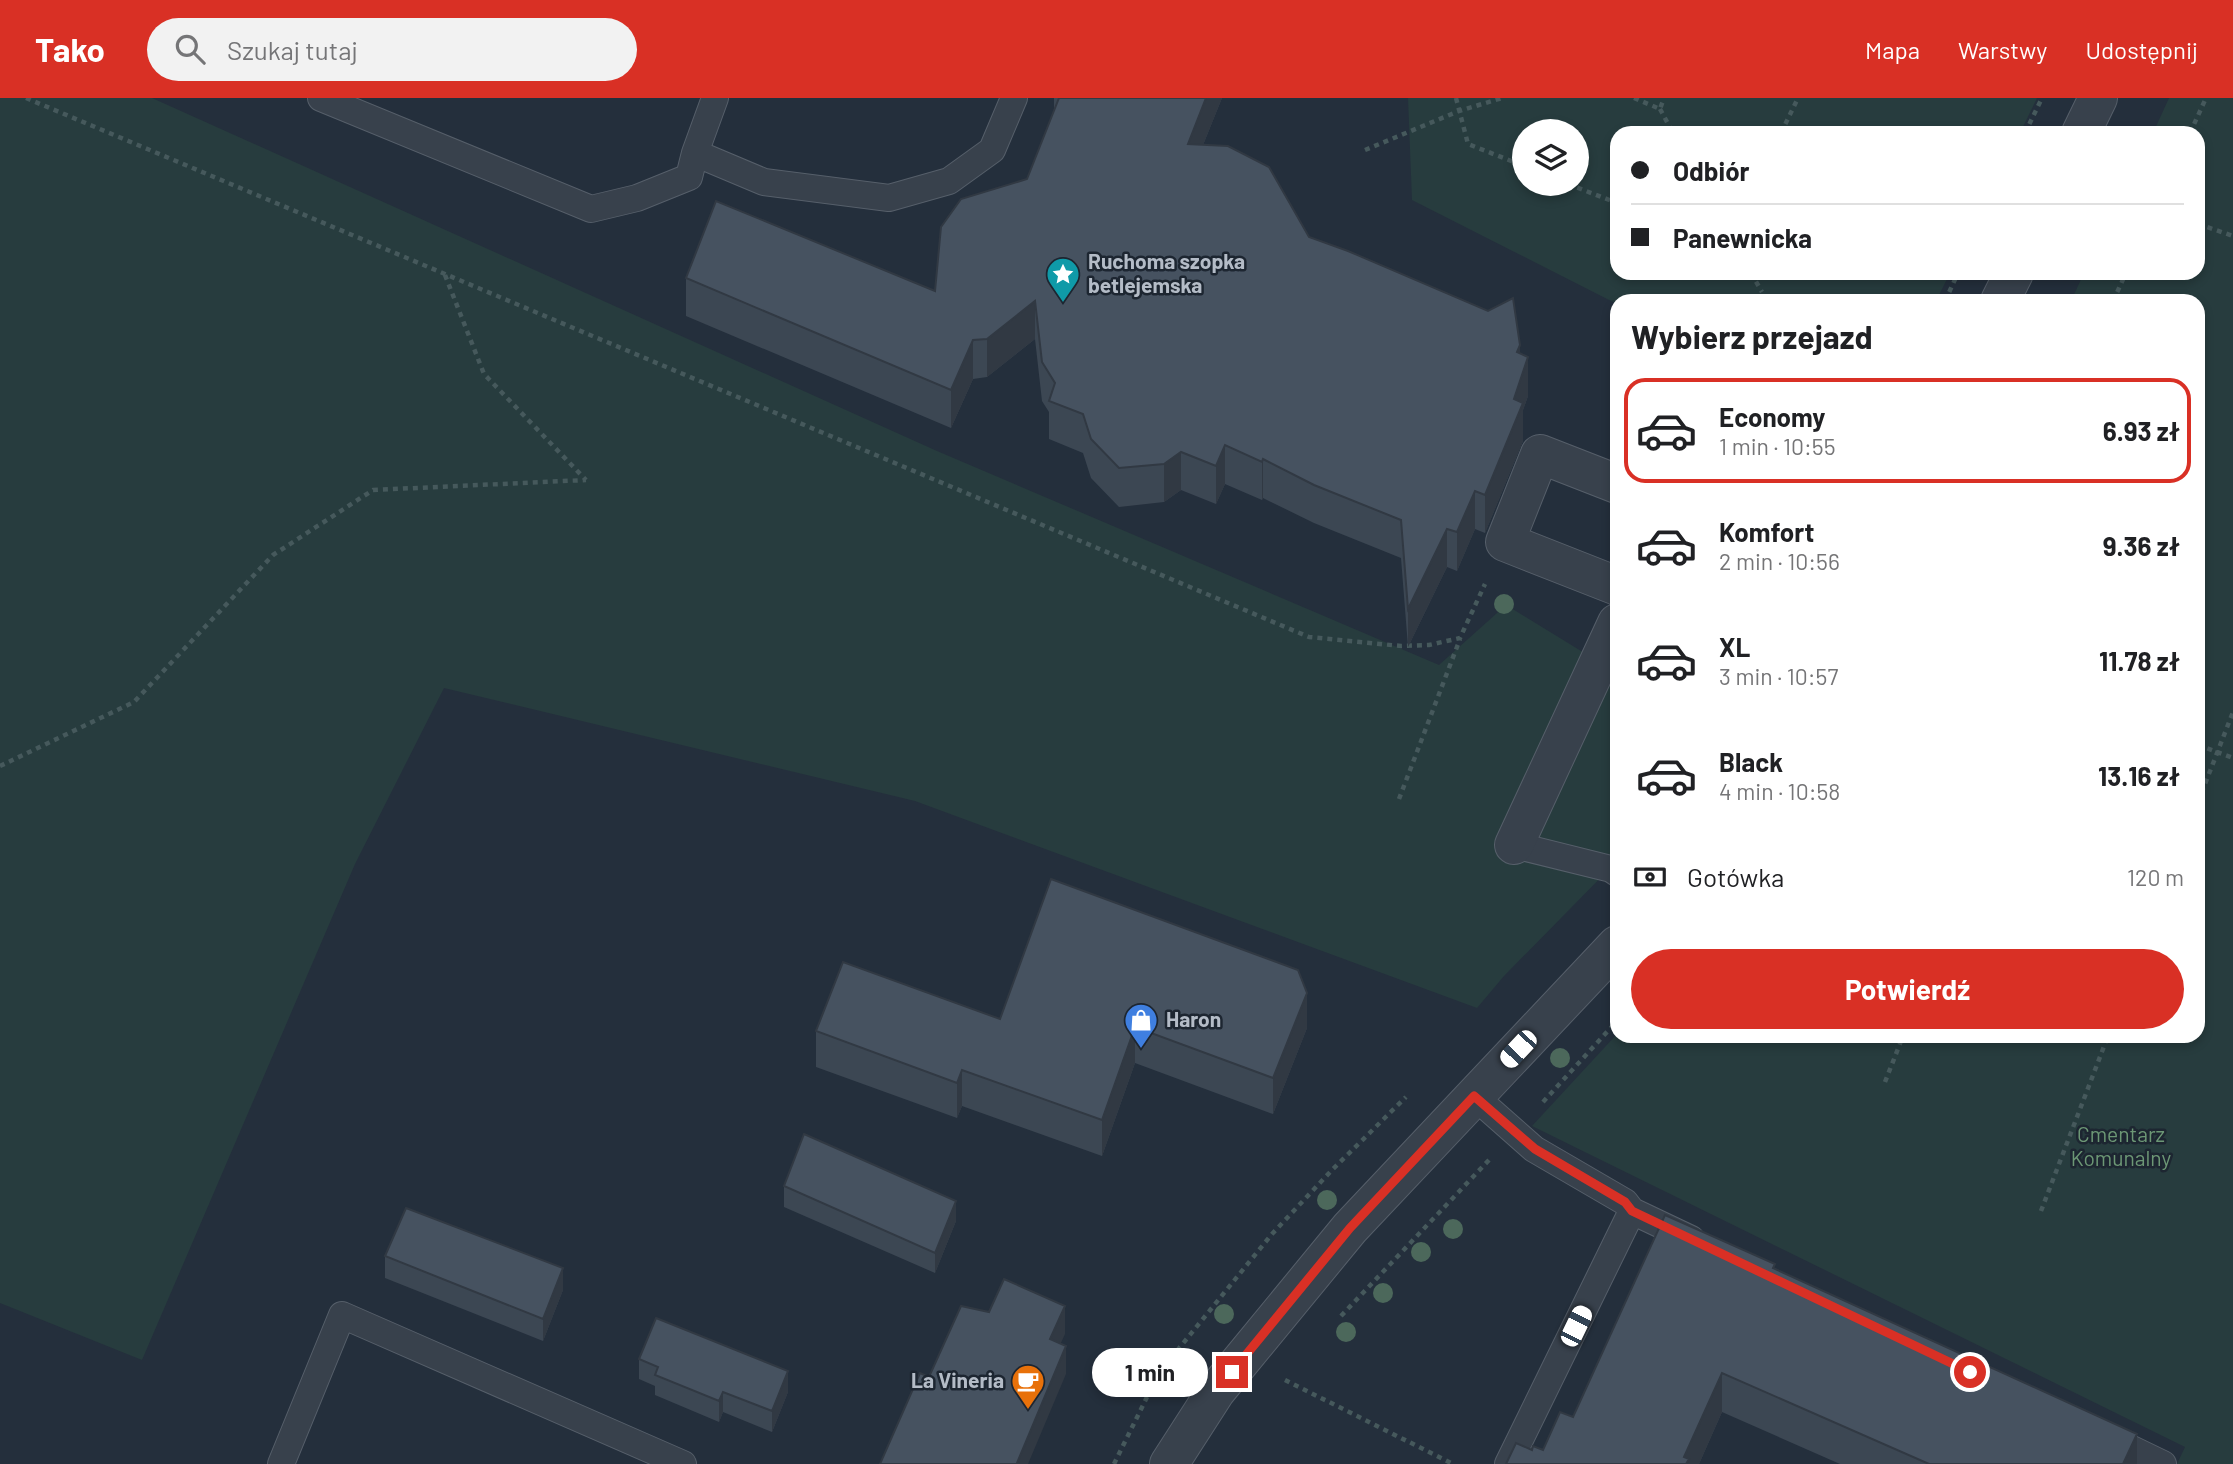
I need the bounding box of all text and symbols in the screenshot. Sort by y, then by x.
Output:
search box [147,18,637,81]
text: Tako [35,29,105,69]
icon: search [171,30,209,68]
text: Szukaj tutaj [227,34,358,65]
text: Mapa [1865,35,1920,64]
text: Warstwy [1958,35,2047,64]
text: Udostępnij [2085,35,2198,64]
map controls [1512,119,1589,196]
button: layers [1512,119,1589,196]
text: Odbiór [1673,155,1749,186]
text: Panewnicka [1673,222,1812,253]
place label: Ruchoma szopka betlejemska [1088,248,1245,297]
place icon: Ruchoma szopka betlejemska [1044,255,1082,304]
text: Wybierz przejazd [1631,317,1873,355]
icon: car [1635,399,1698,462]
text: Economy [1719,401,1825,432]
text: 6.93 zł [2103,415,2180,446]
text: 1 min · 10:55 [1719,432,1835,460]
icon: car [1635,514,1698,577]
text: Komfort [1719,516,1814,547]
text: 9.36 zł [2103,530,2180,561]
text: 2 min · 10:56 [1719,547,1840,575]
icon: car [1635,629,1698,692]
text: XL [1719,631,1750,662]
text: 11.78 zł [2099,645,2180,676]
text: 3 min · 10:57 [1719,662,1838,690]
icon: car [1635,744,1698,807]
text: Black [1719,746,1783,777]
text: 13.16 zł [2098,760,2180,791]
text: 4 min · 10:58 [1719,777,1840,805]
icon: cash [1631,858,1669,896]
text: Gotówka [1687,861,1784,892]
text: 120 m [2127,863,2184,891]
button: Potwierdź [1631,949,2184,1029]
shop icon: Haron [1122,1001,1160,1050]
place label: Haron [1166,1006,1221,1031]
car [1496,1026,1541,1072]
park label: Cmentarz Komunalny [2071,1121,2171,1170]
car [1558,1303,1595,1349]
callout: 1 min [1092,1348,1208,1396]
route end [1216,1356,1248,1388]
route start [1954,1356,1986,1388]
text: 1 min [1125,1358,1175,1386]
cafe icon: La Vineria [1009,1362,1047,1411]
place label: La Vineria [911,1367,1004,1392]

